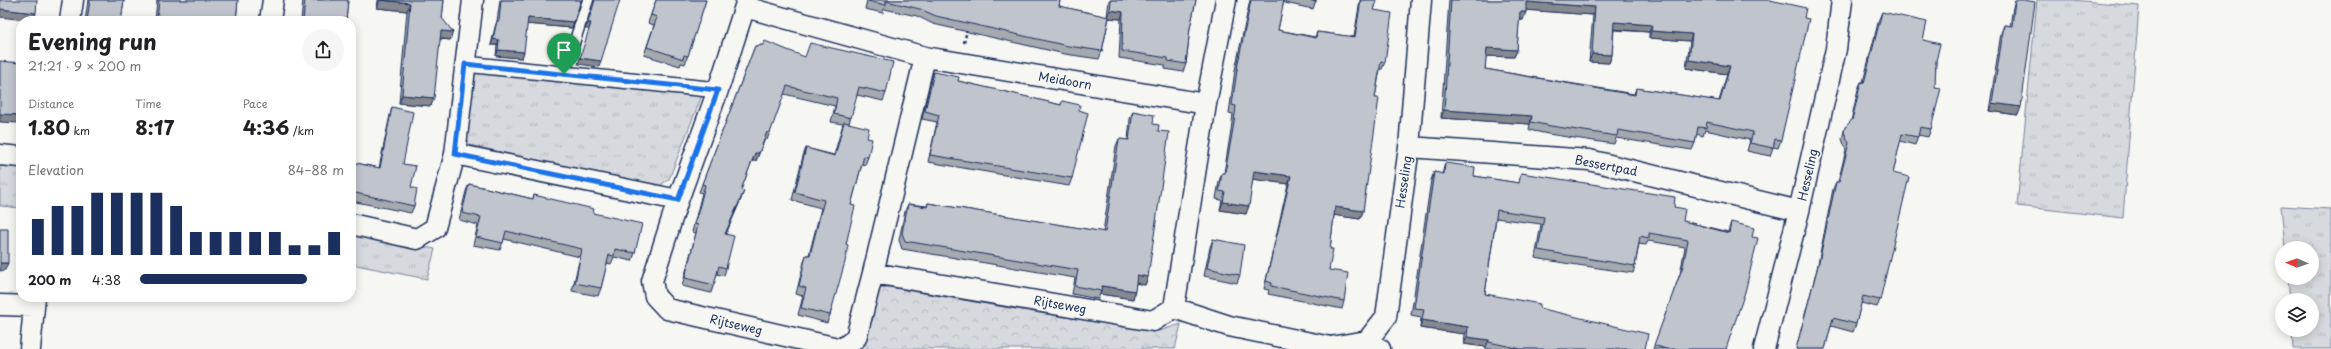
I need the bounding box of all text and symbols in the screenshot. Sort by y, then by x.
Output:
text: Evening run [28,24,157,57]
button: share [302,29,344,71]
pin [547,33,581,74]
icon: arrive [553,39,575,61]
text: 21:21 · 9 × 200 m [28,56,141,75]
street label: Meidoorn [1037,66,1093,94]
text: Distance [28,95,74,112]
text: Time [135,95,161,112]
text: Pace [243,95,267,112]
text: 1.80 [28,112,70,142]
text: 8:17 [135,112,174,142]
text: 4:36 [243,112,289,142]
text: km [70,122,90,139]
text: /km [289,122,314,139]
street label: Hesseling [1792,147,1822,203]
street label: Bessertpad [1573,150,1640,180]
street label: Hesseling [1390,154,1416,209]
text: Elevation [28,160,84,179]
text: 84–88 m [288,160,344,179]
north arrow [2275,241,2319,285]
map controls [2275,241,2319,337]
text: 200 m [28,270,72,289]
text: 4:38 [92,270,121,289]
street label: Rijtseweg [1032,290,1088,318]
button: layers [2275,293,2319,337]
street label: Rijtseweg [708,309,764,339]

